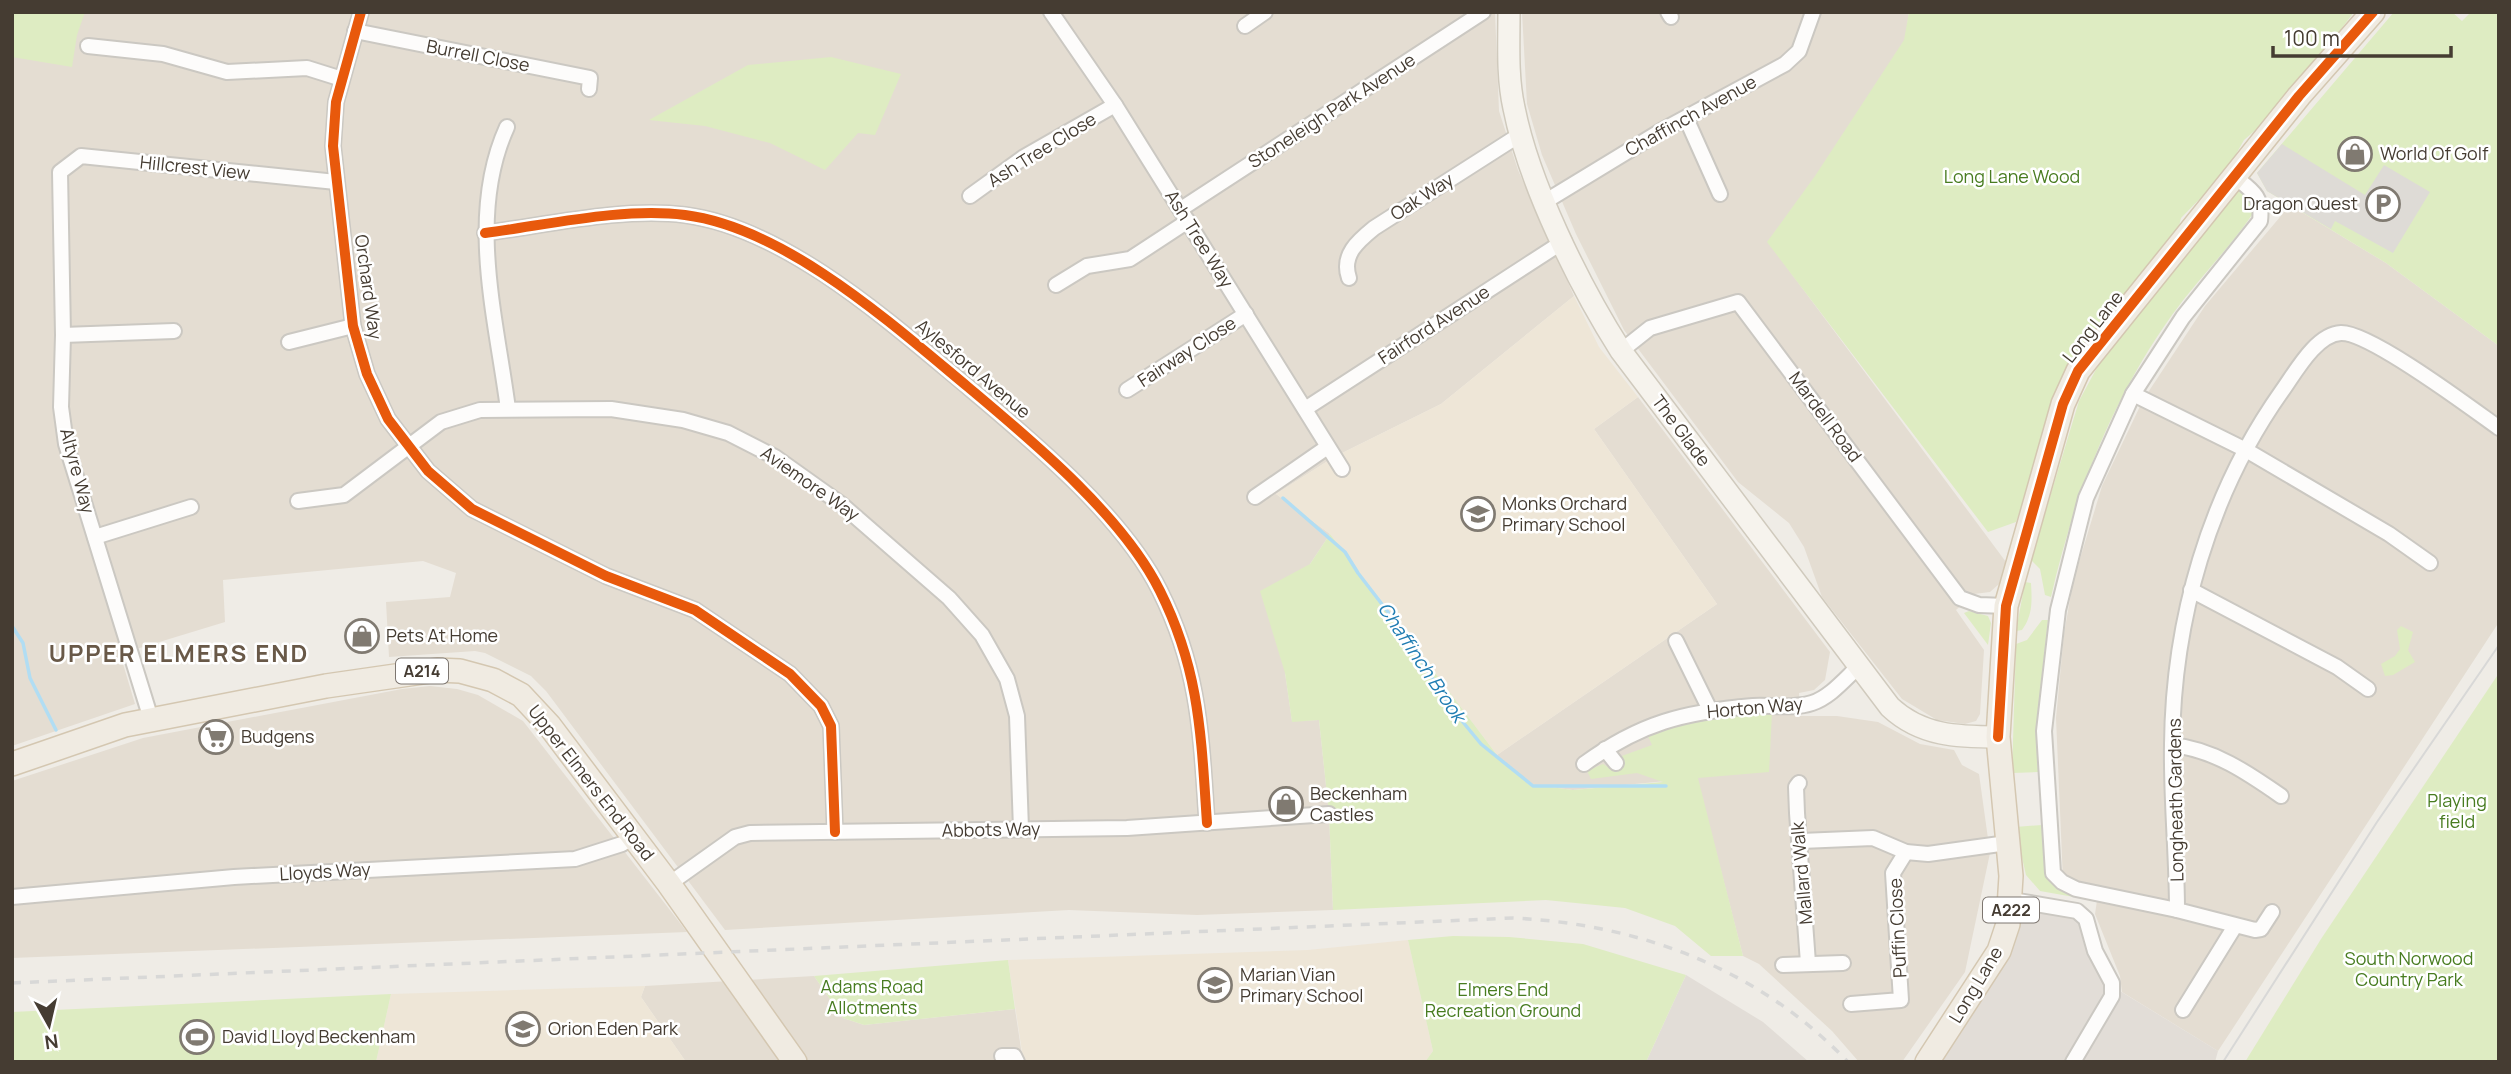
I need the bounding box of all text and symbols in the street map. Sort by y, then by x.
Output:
scale bar [2273,14,2452,58]
text: 100 m [2284,24,2340,52]
street label: Burrell Close [425,33,532,77]
street label: Stoneleigh Park Avenue [1243,47,1420,173]
street label: Chaffinch Avenue [1621,69,1760,161]
street label: Ash Tree Close [983,106,1100,192]
shop icon: World Of Golf [2336,135,2374,173]
place label: World Of Golf [2380,141,2489,165]
street label: Hillcrest View [139,149,252,185]
park label: Long Lane Wood [1944,164,2080,188]
street label: Oak Way [1385,167,1458,225]
street label: Ash Tree Way [1160,185,1240,292]
parking icon: Dragon Quest [2364,185,2402,223]
place label: Dragon Quest [2243,191,2358,215]
street label: Orchard Way [350,233,388,341]
street label: Fairford Avenue [1373,279,1494,369]
street label: Long Lane [2057,285,2128,367]
street label: Fairway Close [1133,310,1240,392]
street label: Aylesford Avenue [911,313,1036,423]
street label: Mardell Road [1784,366,1868,466]
street label: The Glade [1647,390,1717,471]
street label: Altyre Way [55,425,101,517]
street label: Aviemore Way [756,440,865,526]
place label: Monks Orchard Primary School [1502,491,1627,536]
school or university icon: Monks Orchard Primary School [1459,495,1497,533]
water label: Chaffinch Brook [1372,597,1473,729]
shop icon: Pets At Home [343,617,381,655]
place label: Pets At Home [386,623,498,647]
district label: UPPER ELMERS END [49,636,309,669]
road number: A214 [396,658,448,684]
street label: Horton Way [1706,691,1804,723]
street label: Upper Elmers End Road [523,699,660,865]
supermarket icon: Budgens [197,718,235,756]
street label: Longheath Gardens [2162,718,2188,882]
place label: Budgens [241,724,314,748]
place label: Beckenham Castles [1310,781,1407,826]
shop icon: Beckenham Castles [1267,785,1305,823]
park label: Playing field [2427,788,2487,833]
street label: Abbots Way [941,816,1041,842]
street label: Mallard Walk [1784,820,1817,926]
street label: Lloyds Way [279,857,372,885]
street label: Puffin Close [1882,878,1912,979]
road number: A222 [1983,898,2039,922]
street label: Long Lane [1943,942,2007,1027]
park label: South Norwood Country Park [2345,946,2473,991]
place label: Marian Vian Primary School [1240,962,1364,1007]
school or university icon: Marian Vian Primary School [1196,966,1234,1004]
park label: Adams Road Allotments [820,974,924,1019]
park label: Elmers End Recreation Ground [1425,977,1581,1022]
north arrow [14,990,84,1060]
school or university icon: Orion Eden Park [504,1010,542,1048]
place label: Orion Eden Park [548,1016,679,1040]
sports icon: David Lloyd Beckenham [178,1018,216,1056]
place label: David Lloyd Beckenham [222,1024,416,1048]
text: N [43,1028,60,1056]

